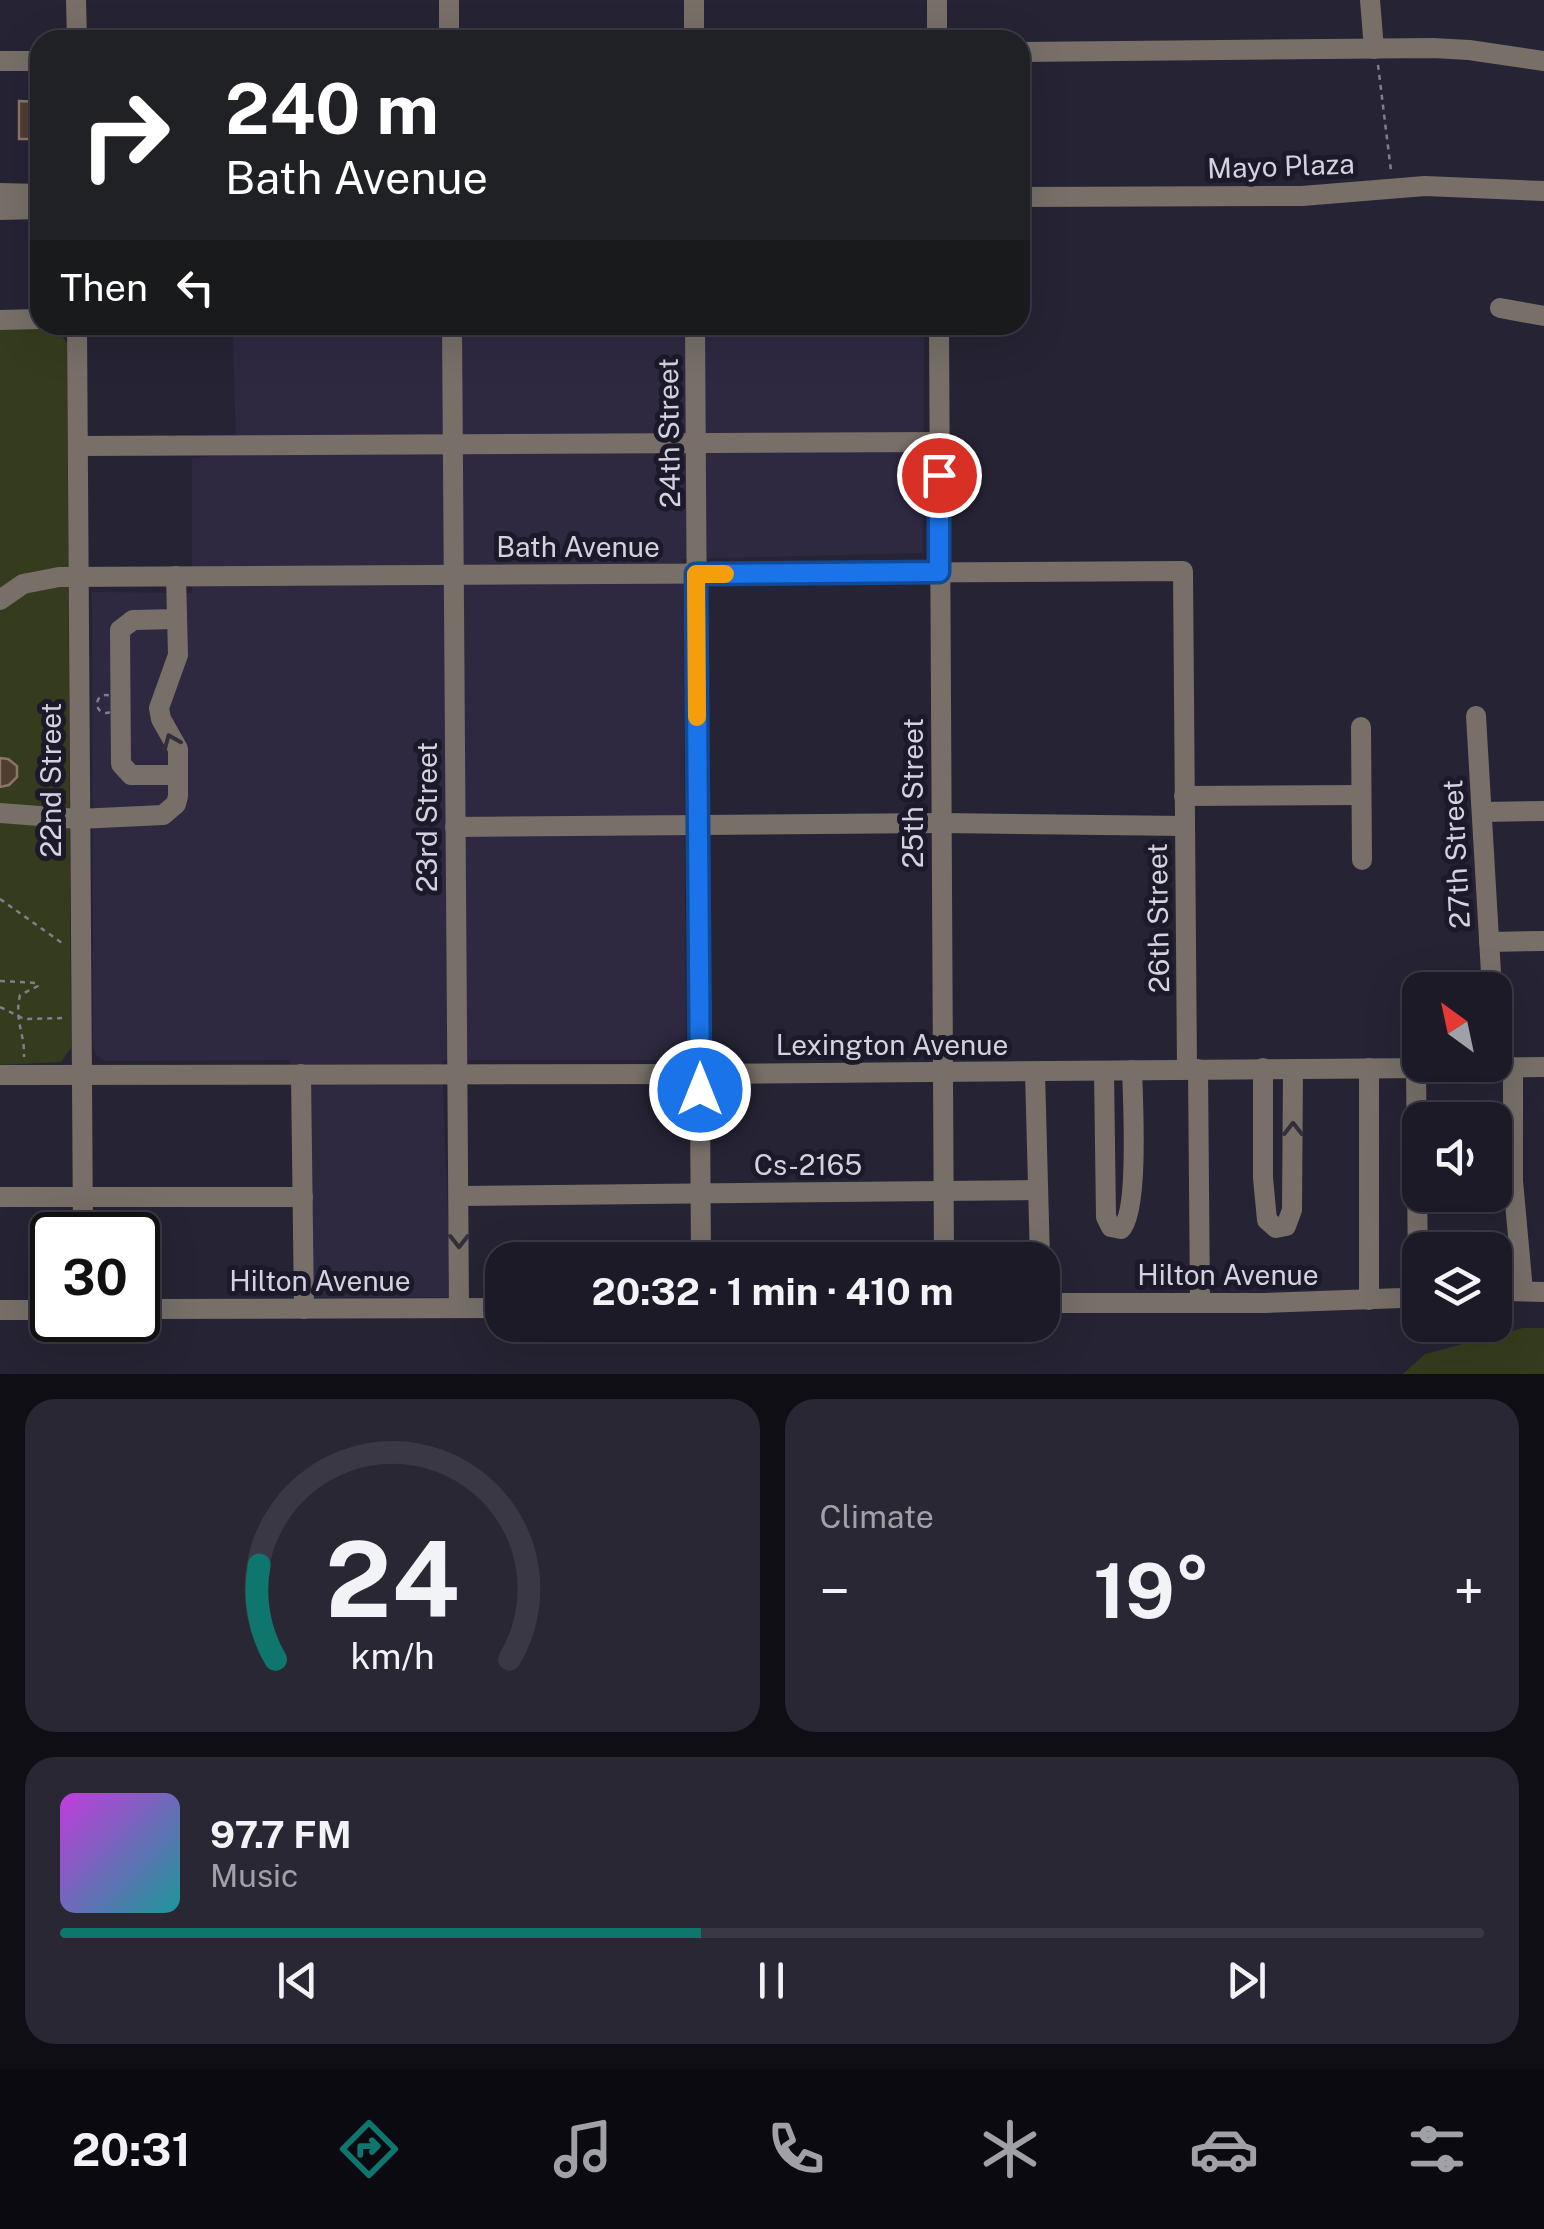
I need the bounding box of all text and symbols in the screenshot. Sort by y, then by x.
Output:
text: 240 m [225,67,439,150]
icon: right [60,70,190,200]
street label: Mayo Plaza [1207,146,1355,185]
text: Bath Avenue [225,151,488,204]
icon: left [168,260,223,315]
text: Then [60,265,148,310]
street label: 24th Street [651,358,686,508]
pin [897,433,982,518]
icon: arrive [912,448,967,503]
street label: Bath Avenue [496,530,660,563]
street label: 22nd Street [34,703,67,857]
street label: 25th Street [896,718,929,868]
one-way arrow [163,734,183,752]
street label: 23rd Street [410,742,443,892]
street label: 27th Street [1435,779,1476,929]
street label: 26th Street [1140,843,1175,993]
north arrow [1402,972,1512,1082]
map controls [1402,972,1512,1342]
street label: Lexington Avenue [776,1028,1008,1061]
position arrow [648,1038,752,1142]
button: sound [1402,1102,1512,1212]
one-way arrow [1282,1120,1304,1136]
street label: Cs-2165 [754,1148,862,1181]
speed limit sign: 30 [30,1212,160,1342]
button: layers [1402,1232,1512,1342]
one-way arrow [448,1234,470,1250]
street label: Hilton Avenue [1137,1258,1319,1291]
street label: Hilton Avenue [229,1264,411,1297]
text: 20:32 · 1 min · 410 m [592,1269,953,1314]
text: Climate [820,1498,934,1535]
text: 24 [325,1518,459,1640]
text: 19° [1093,1547,1210,1635]
text: − [820,1559,850,1623]
text: + [1453,1559,1484,1623]
text: km/h [350,1635,434,1677]
text: 97.7 FM [210,1812,352,1857]
text: Music [210,1857,298,1894]
icon: previous [270,1953,325,2008]
icon: pause [744,1953,799,2008]
icon: next [1219,1953,1274,2008]
icon: directions [334,2114,404,2184]
icon: music [548,2114,618,2184]
icon: phone [761,2114,831,2184]
icon: climate [975,2114,1045,2184]
icon: car [1189,2114,1259,2184]
icon: filters [1402,2114,1472,2184]
text: 20:31 [72,2123,191,2176]

